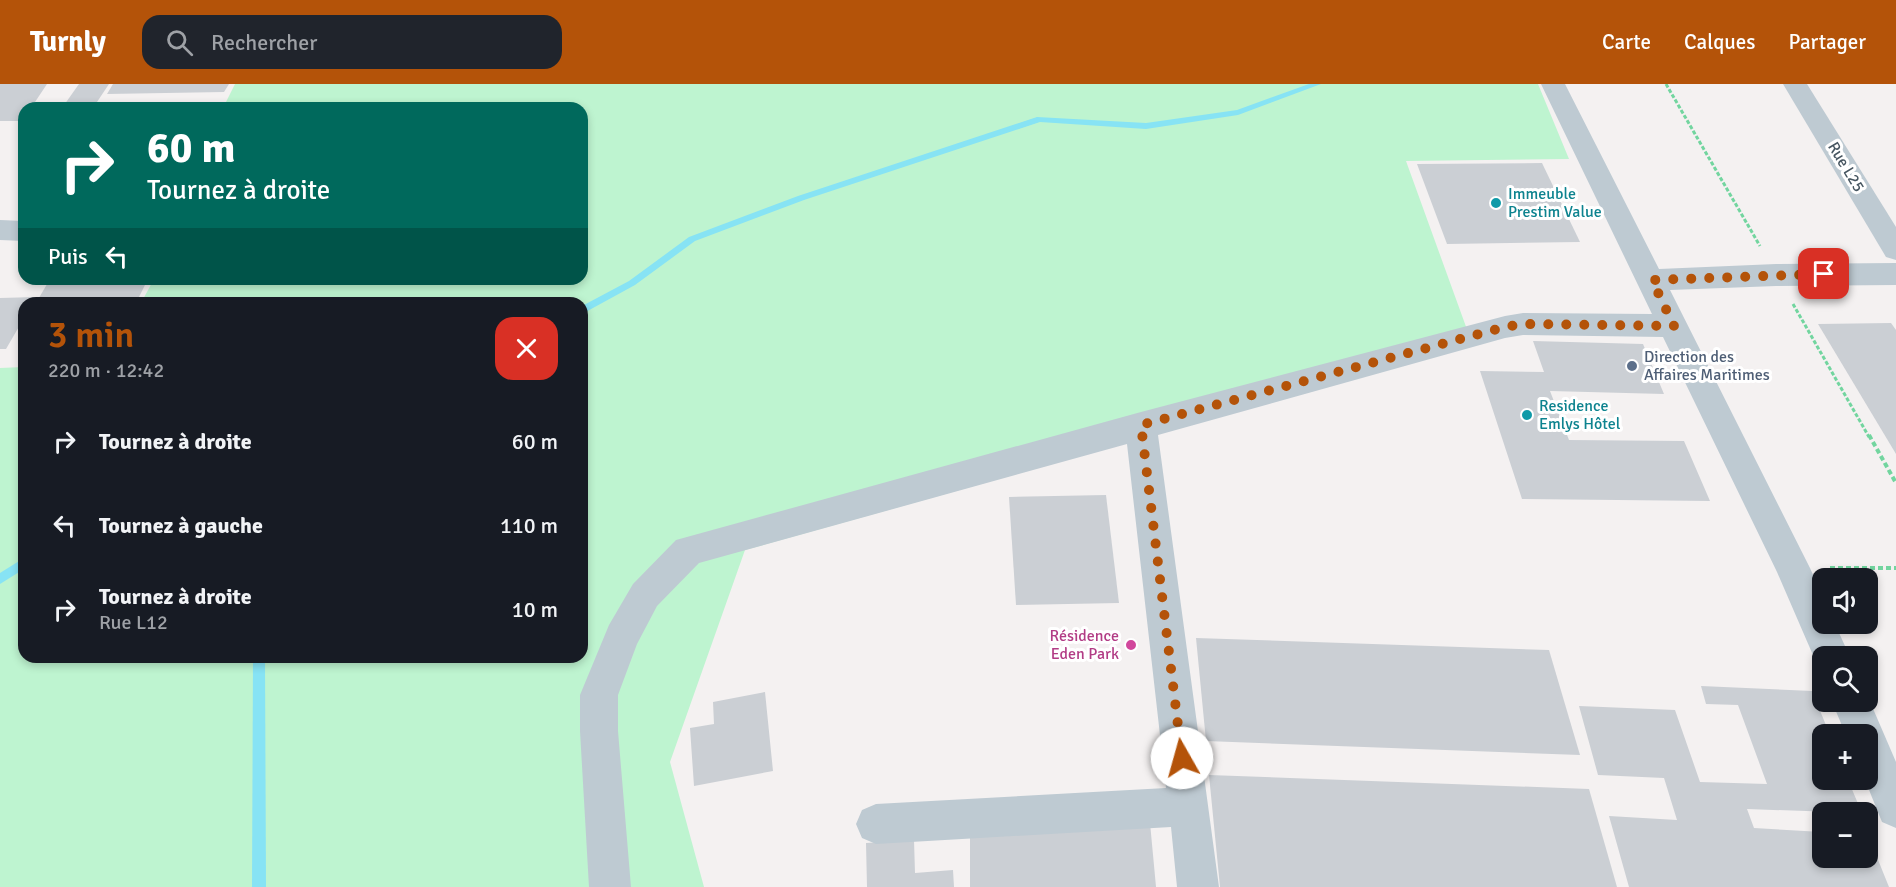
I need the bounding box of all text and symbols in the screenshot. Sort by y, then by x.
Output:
search box [142,15,562,69]
text: Turnly [30,25,106,59]
icon: search [163,26,196,59]
text: Rechercher [211,29,317,56]
text: Carte [1602,29,1651,55]
text: Calques [1684,29,1755,55]
text: Partager [1788,29,1866,55]
text: 60 m [147,123,236,174]
icon: right [48,126,126,204]
street label: Rue L25 [1823,138,1869,196]
text: Tournez à droite [147,174,330,207]
place label: Immeuble Prestim Value [1508,184,1602,222]
marker: Immeuble Prestim Value [1489,196,1503,210]
icon: left [100,240,133,273]
text: Puis [48,243,88,270]
pin [1798,248,1849,299]
icon: arrive [1807,257,1840,290]
text: 3 min [48,313,134,358]
button: close [495,317,558,380]
place label: Direction des Affaires Maritimes [1644,347,1770,385]
text: 220 m · 12:42 [48,358,164,383]
marker: Direction des Affaires Maritimes [1625,359,1639,373]
place label: Residence Emlys Hôtel [1539,396,1621,434]
marker: Residence Emlys Hôtel [1520,408,1534,422]
icon: right [48,425,81,458]
text: Tournez à droite [99,428,252,455]
text: 60 m [512,428,558,455]
icon: left [48,509,81,542]
text: Tournez à gauche [99,512,263,539]
text: 110 m [500,512,558,539]
map controls [1812,568,1878,868]
button: sound [1812,568,1878,634]
text: Tournez à droite [99,583,252,610]
icon: right [48,593,81,626]
text: 10 m [512,596,558,623]
text: Rue L12 [99,610,168,635]
place label: Résidence Eden Park [1050,626,1119,664]
marker: Résidence Eden Park [1124,638,1138,652]
button: search [1812,646,1878,712]
button: + [1812,724,1878,790]
position arrow [1150,726,1214,790]
button: − [1812,802,1878,868]

